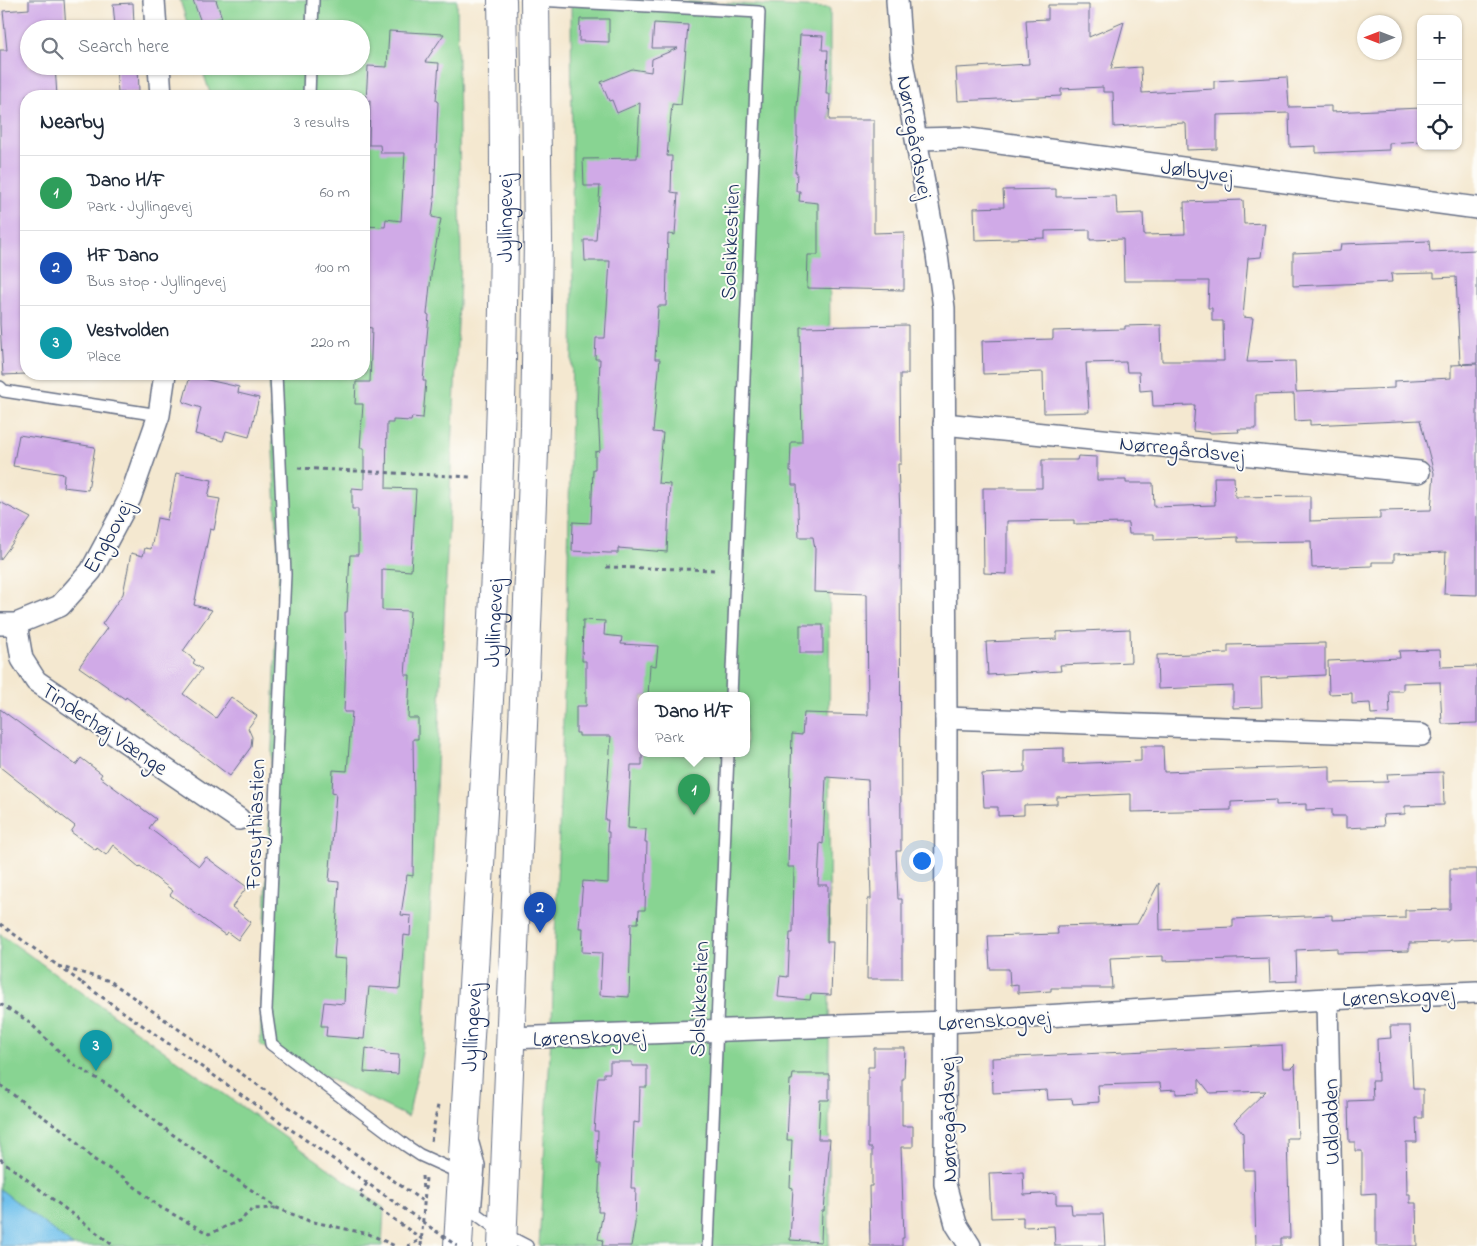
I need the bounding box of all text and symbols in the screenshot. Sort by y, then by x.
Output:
north arrow [1357,15,1402,60]
map controls [1417,15,1462,150]
button: + [1417,15,1462,60]
search box [20,20,370,75]
icon: search [38,34,66,62]
text: Search here [78,34,169,61]
button: − [1417,60,1462,105]
street label: Nørregårdsvej [885,73,940,203]
button: locate [1417,105,1462,150]
text: Nearby [40,108,104,138]
text: 3 results [294,111,350,135]
street label: Jølbyvej [1158,152,1235,195]
text: Dano H/F [87,168,164,195]
street label: Jyllingevej [491,173,524,263]
text: 1 [53,181,59,205]
text: 60 m [320,181,350,205]
street label: Solsikkestien [714,184,750,301]
text: Park · Jyllingevej [87,195,192,219]
text: HF Dano [87,243,159,270]
text: 2 [52,256,60,280]
text: 100 m [315,256,350,280]
text: Bus stop · Jyllingevej [87,270,225,294]
text: Vestvolden [87,318,169,345]
text: 3 [53,331,59,355]
text: 220 m [311,331,350,355]
text: Place [87,345,121,369]
street label: Nørregårdsvej [1118,429,1246,475]
street label: Engbovej [76,494,144,581]
street label: Jyllingevej [478,578,514,668]
street label: Tinderhøj Vænge [33,676,173,786]
popup [638,692,750,757]
text: Dano H/F [655,699,733,726]
text: Park [655,726,684,750]
street label: Forsythiastien [239,758,276,891]
pin: 1 [678,774,710,815]
your location [909,848,935,874]
pin: 2 [524,892,556,933]
street label: Solsikkestien [683,941,719,1058]
street label: Lørenskogvej [1341,979,1456,1018]
street label: Jyllingevej [455,982,492,1073]
street label: Lørenskogvej [937,1003,1052,1042]
street label: Lørenskogvej [532,1021,647,1058]
pin: 3 [80,1030,112,1071]
street label: Nørregårdsvej [933,1056,968,1183]
street label: Udlodden [1316,1078,1350,1166]

